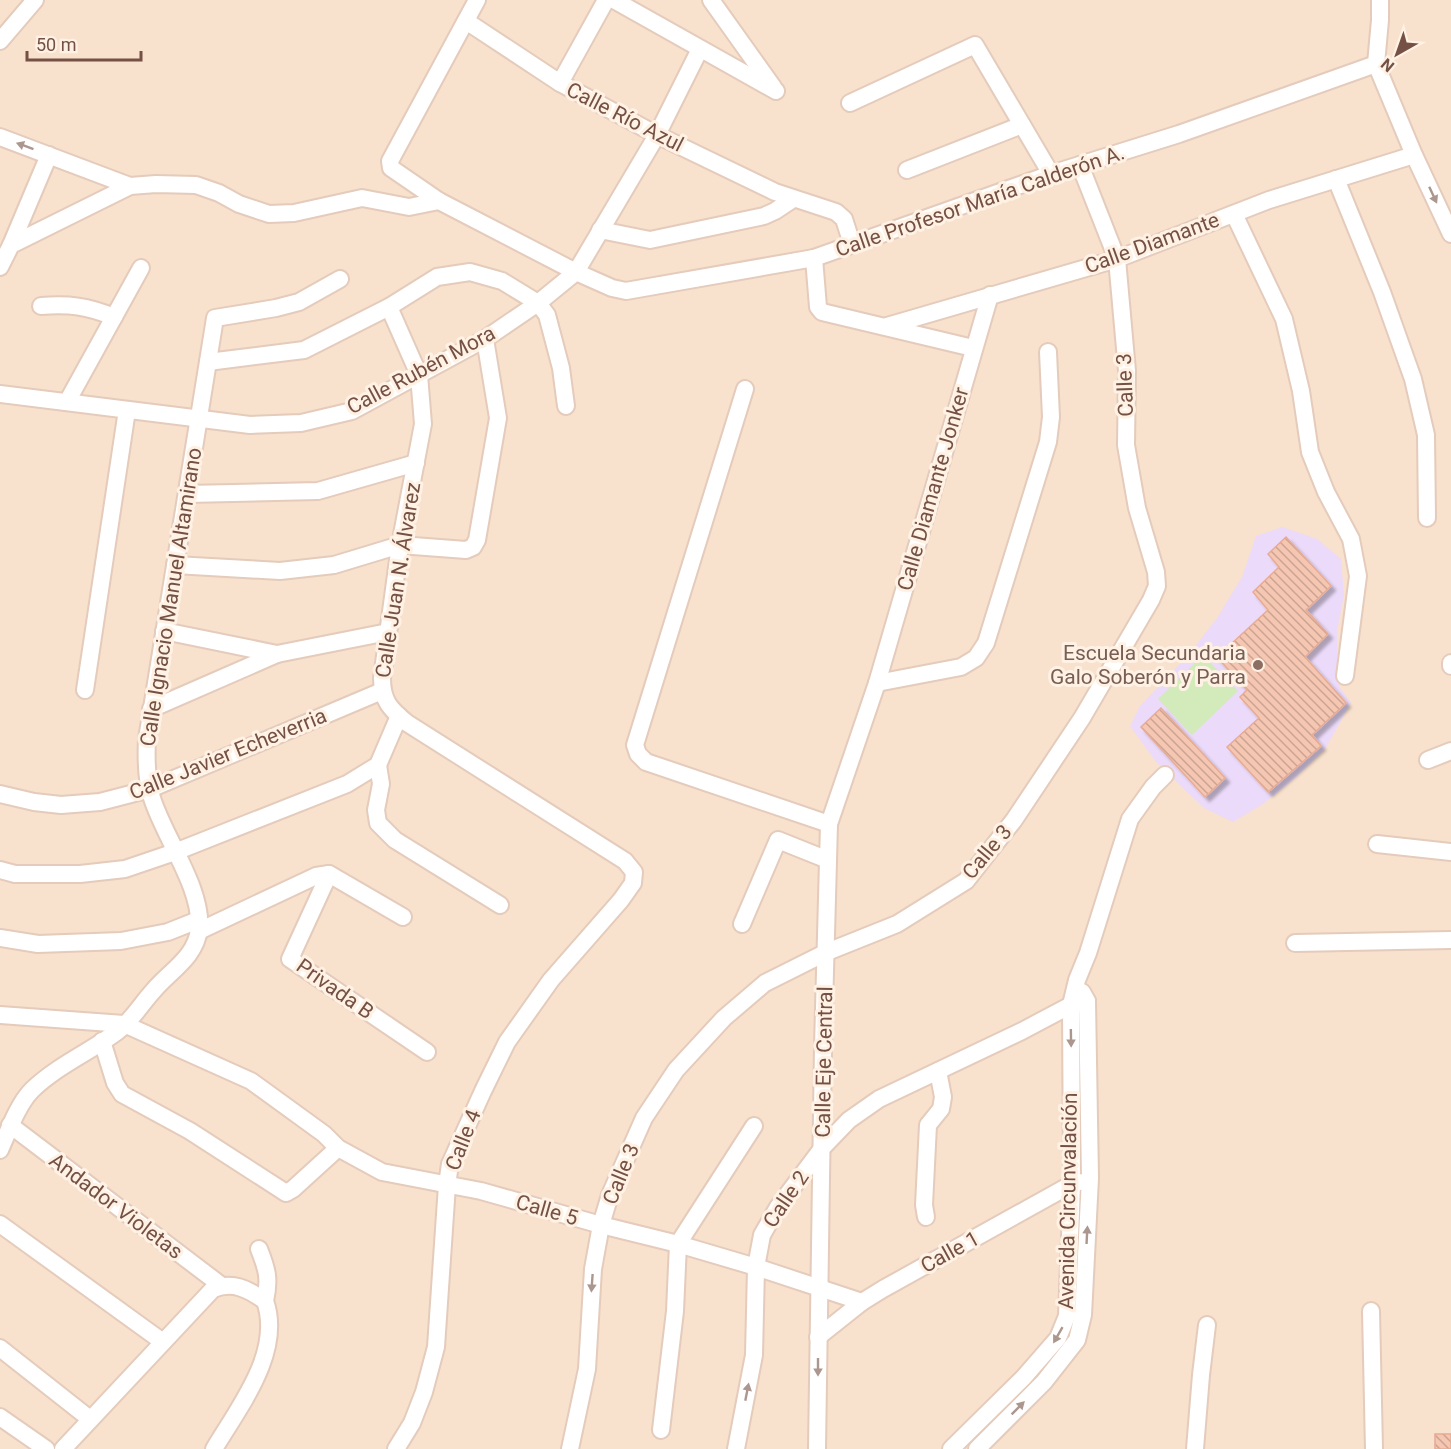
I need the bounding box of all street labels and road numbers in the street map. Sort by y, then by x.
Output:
street label: Calle Río Azul [563,77,687,157]
street label: Calle Profesor María Calderón A. [832,140,1128,262]
street label: Calle Diamante [1081,208,1223,278]
street label: Calle Rubén Mora [343,321,499,419]
street label: Calle 3 [1112,353,1138,417]
street label: Calle Diamante Jonker [892,385,974,593]
street label: Calle Ignacio Manuel Altamirano [136,446,206,748]
street label: Calle Juan N. Álvarez [371,481,425,679]
street label: Calle Javier Echeverria [126,703,330,805]
street label: Calle 3 [957,820,1017,884]
street label: Privada B [292,954,378,1024]
street label: Calle Eje Central [811,986,837,1138]
street label: Avenida Circunvalación [1054,1092,1082,1310]
street label: Calle 4 [440,1106,486,1174]
street label: Calle 3 [598,1140,644,1208]
street label: Andador Violetas [45,1148,187,1264]
street label: Calle 2 [758,1166,814,1232]
street label: Calle 5 [513,1190,581,1230]
street label: Calle 1 [916,1226,984,1278]

